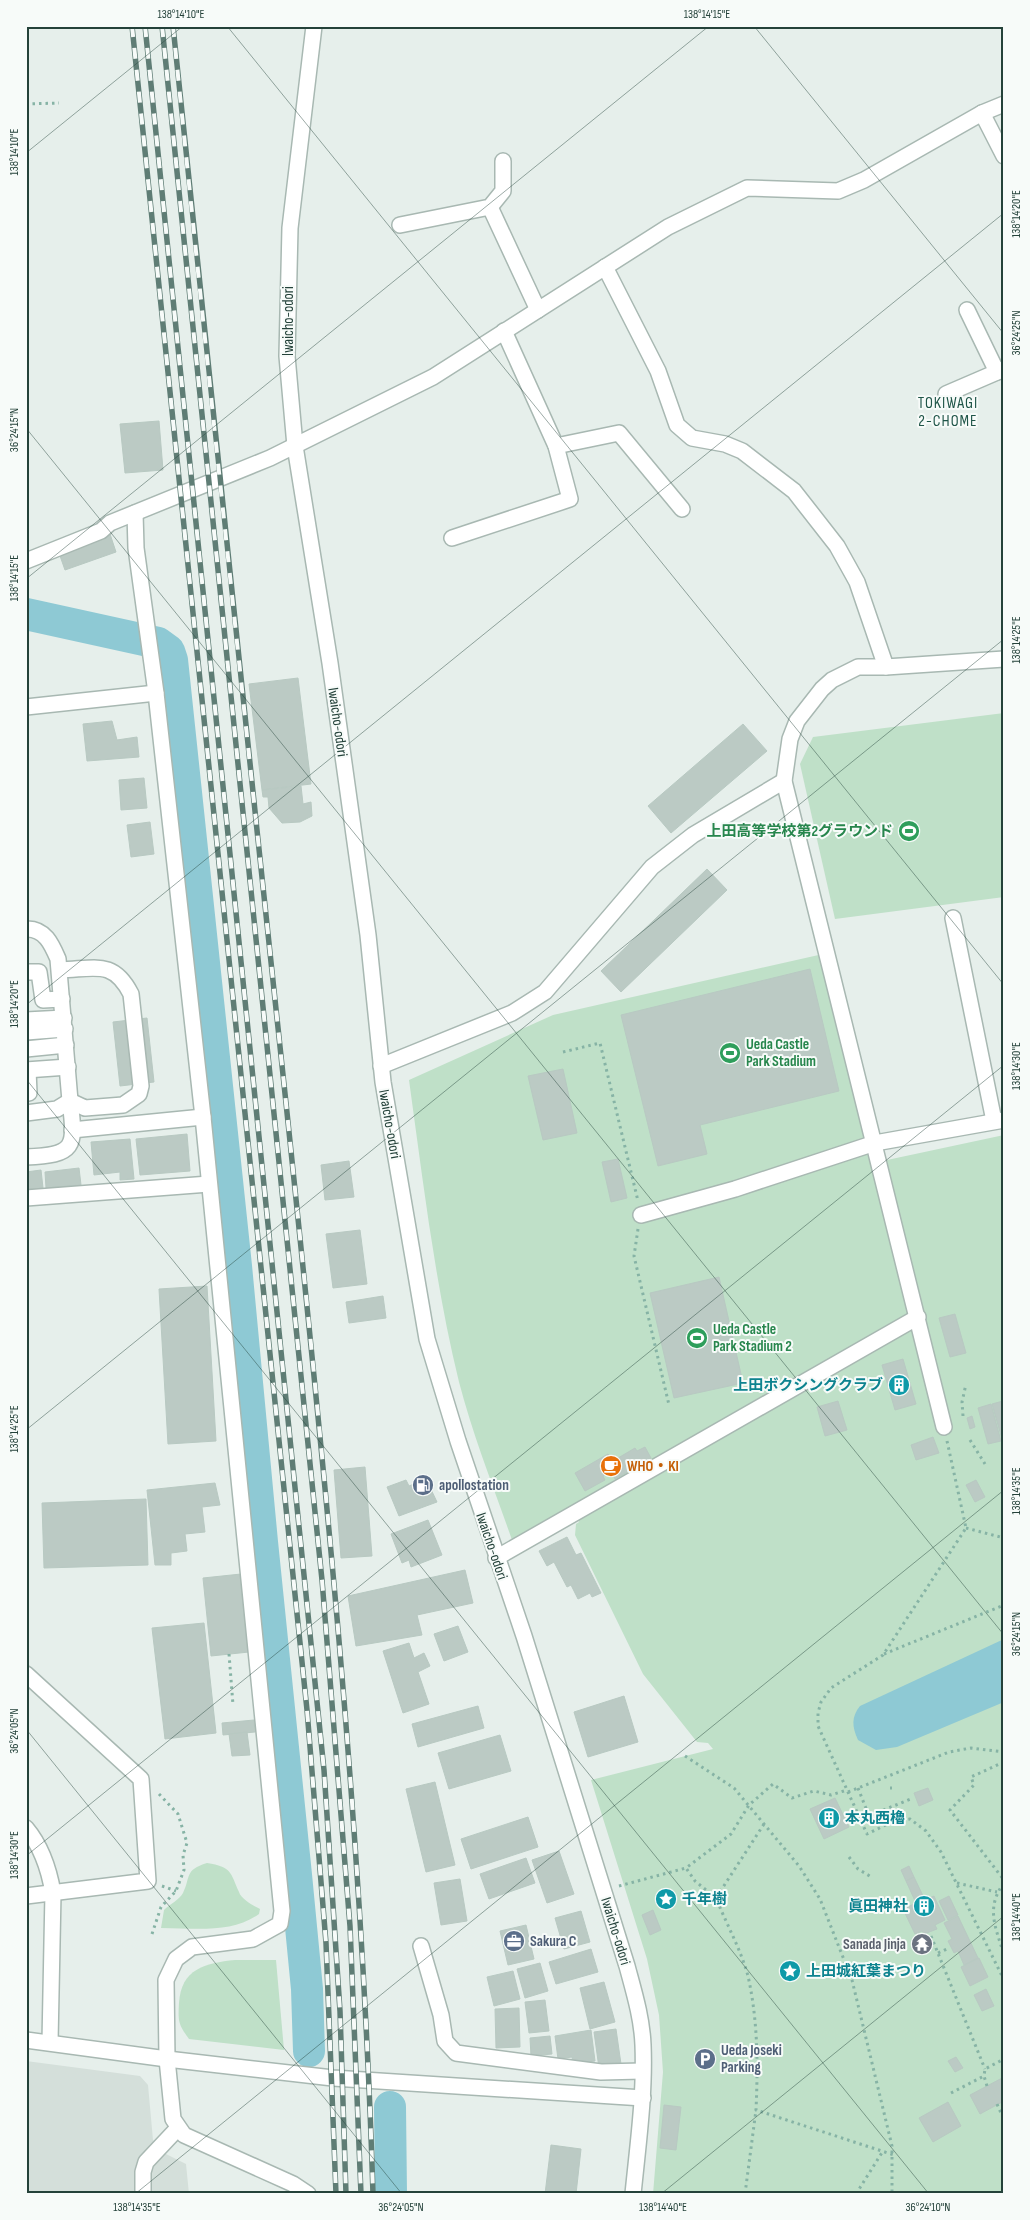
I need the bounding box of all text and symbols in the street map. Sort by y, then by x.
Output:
text: 138°14'10"E [158,7,205,22]
text: 138°14'15"E [684,7,730,22]
text: 138°14'10"E [7,128,22,175]
text: 138°14'20"E [1009,190,1024,238]
street label: Iwaicho-odori [279,286,298,356]
text: 36°24'25"N [1009,310,1024,356]
district label: TOKIWAGI 2-CHOME [918,394,978,431]
text: 36°24'15"N [7,408,22,452]
text: 138°14'15"E [7,555,22,601]
text: 138°14'25"E [1009,616,1024,664]
street label: Iwaicho-odori [323,686,352,758]
sports icon: 上田高等学校第2グラウンド [897,819,921,843]
place label: 上田高等学校第2グラウンド [706,822,893,841]
text: 138°14'20"E [7,980,22,1028]
place label: Ueda Castle Park Stadium [746,1035,816,1071]
sports icon: Ueda Castle Park Stadium [718,1041,742,1065]
text: 138°14'30"E [1009,1042,1024,1090]
street label: Iwaicho-odori [374,1088,405,1160]
place label: Ueda Castle Park Stadium 2 [713,1320,792,1356]
sports icon: Ueda Castle Park Stadium 2 [685,1326,709,1350]
building icon: 上田ボクシングクラブ [887,1373,911,1397]
place label: 上田ボクシングクラブ [733,1376,883,1395]
text: 138°14'25"E [7,1405,22,1453]
cafe icon: WHO・KI [599,1454,623,1478]
place label: WHO・KI [627,1457,679,1476]
text: 138°14'35"E [1009,1467,1024,1515]
fuel station icon: apollostation [411,1473,435,1497]
place label: apollostation [439,1476,509,1495]
street label: Iwaicho-odori [471,1510,512,1582]
text: 36°24'15"N [1009,1612,1024,1656]
text: 36°24'05"N [7,1708,22,1754]
building icon: 本丸西櫓 [817,1806,841,1830]
place label: 本丸西櫓 [845,1809,905,1828]
text: 138°14'30"E [7,1831,22,1879]
place icon: 千年樹 [654,1887,678,1911]
place label: 千年樹 [682,1890,727,1909]
text: 138°14'40"E [1009,1893,1024,1941]
building icon: 眞田神社 [912,1894,936,1918]
street label: Iwaicho-odori [596,1895,635,1967]
place label: 眞田神社 [848,1897,908,1916]
office icon: Sakura C [502,1929,526,1953]
place label: Sakura C [530,1932,577,1951]
temple icon: Sanada Jinja [910,1932,934,1956]
place label: Sanada Jinja [843,1935,906,1954]
place icon: 上田城紅葉まつり [778,1959,802,1983]
place label: 上田城紅葉まつり [806,1962,926,1981]
place label: Ueda Joseki Parking [721,2041,782,2077]
parking icon: Ueda Joseki Parking [693,2047,717,2071]
text: 138°14'35"E [113,2200,161,2215]
text: 36°24'05"N [378,2200,424,2215]
text: 138°14'40"E [639,2200,687,2215]
text: 36°24'10"N [906,2200,950,2215]

